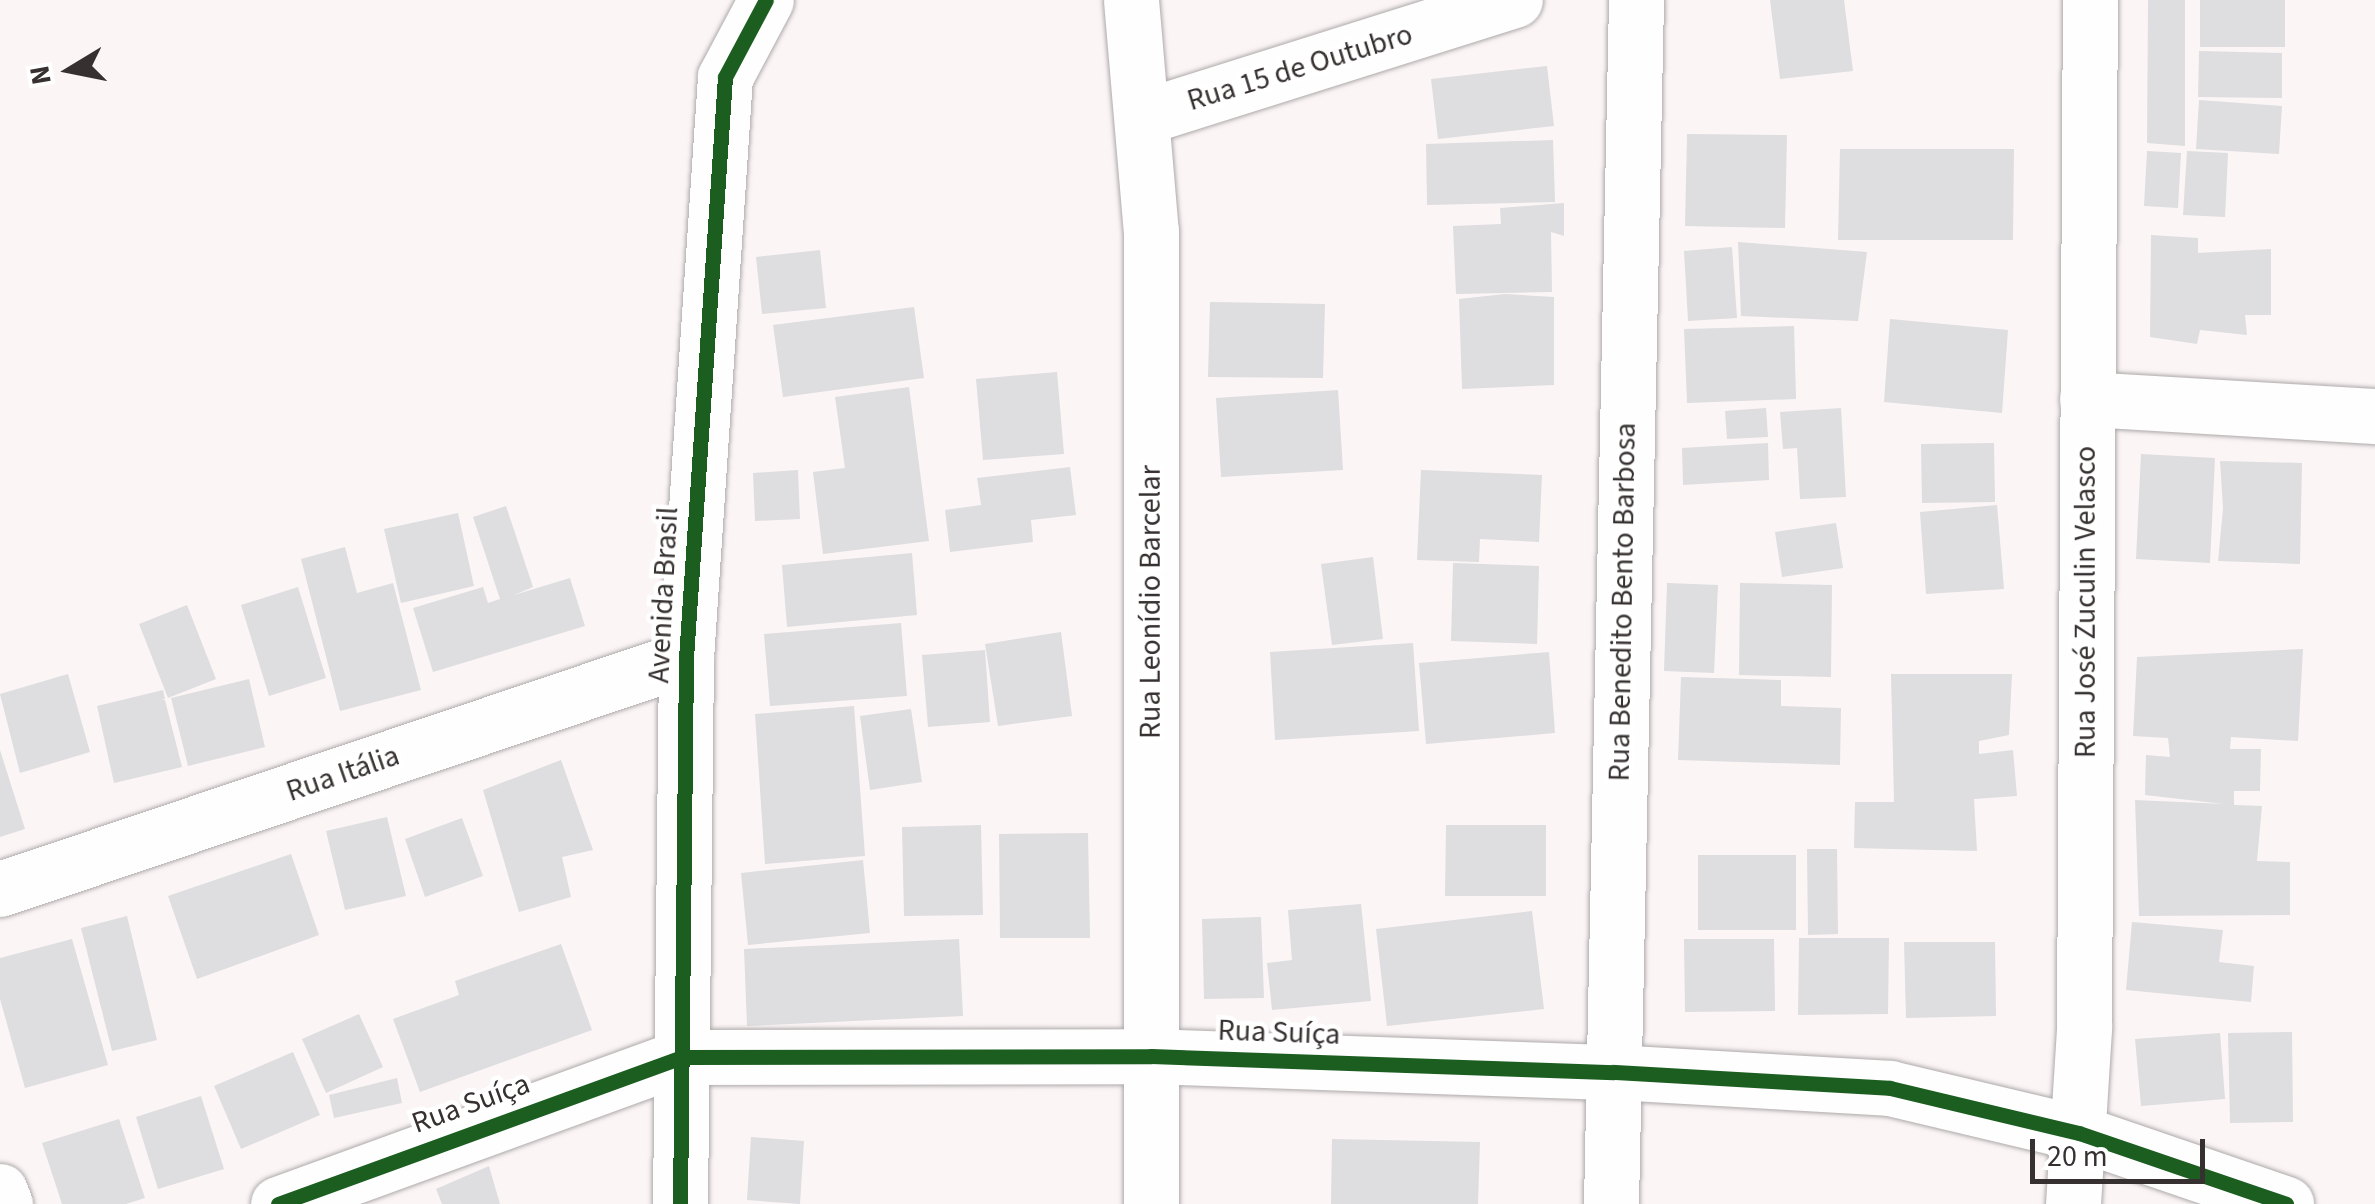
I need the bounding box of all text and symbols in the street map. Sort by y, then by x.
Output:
street label: Rua 15 de Outubro [1183,17,1417,119]
north arrow [20,20,120,120]
text: N [19,63,62,88]
street label: Rua Benedito Bento Barbosa [1602,422,1644,782]
street label: Rua José Zuculin Velasco [2068,446,2104,758]
street label: Rua Leonídio Barcelar [1133,465,1169,739]
street label: Avenida Brasil [641,506,687,684]
street label: Rua Itália [282,738,404,810]
street label: Rua Suíça [1217,1013,1341,1053]
street label: Rua Suíça [407,1066,535,1142]
scale bar [2035,1119,2210,1181]
text: 20 m [2047,1135,2108,1178]

